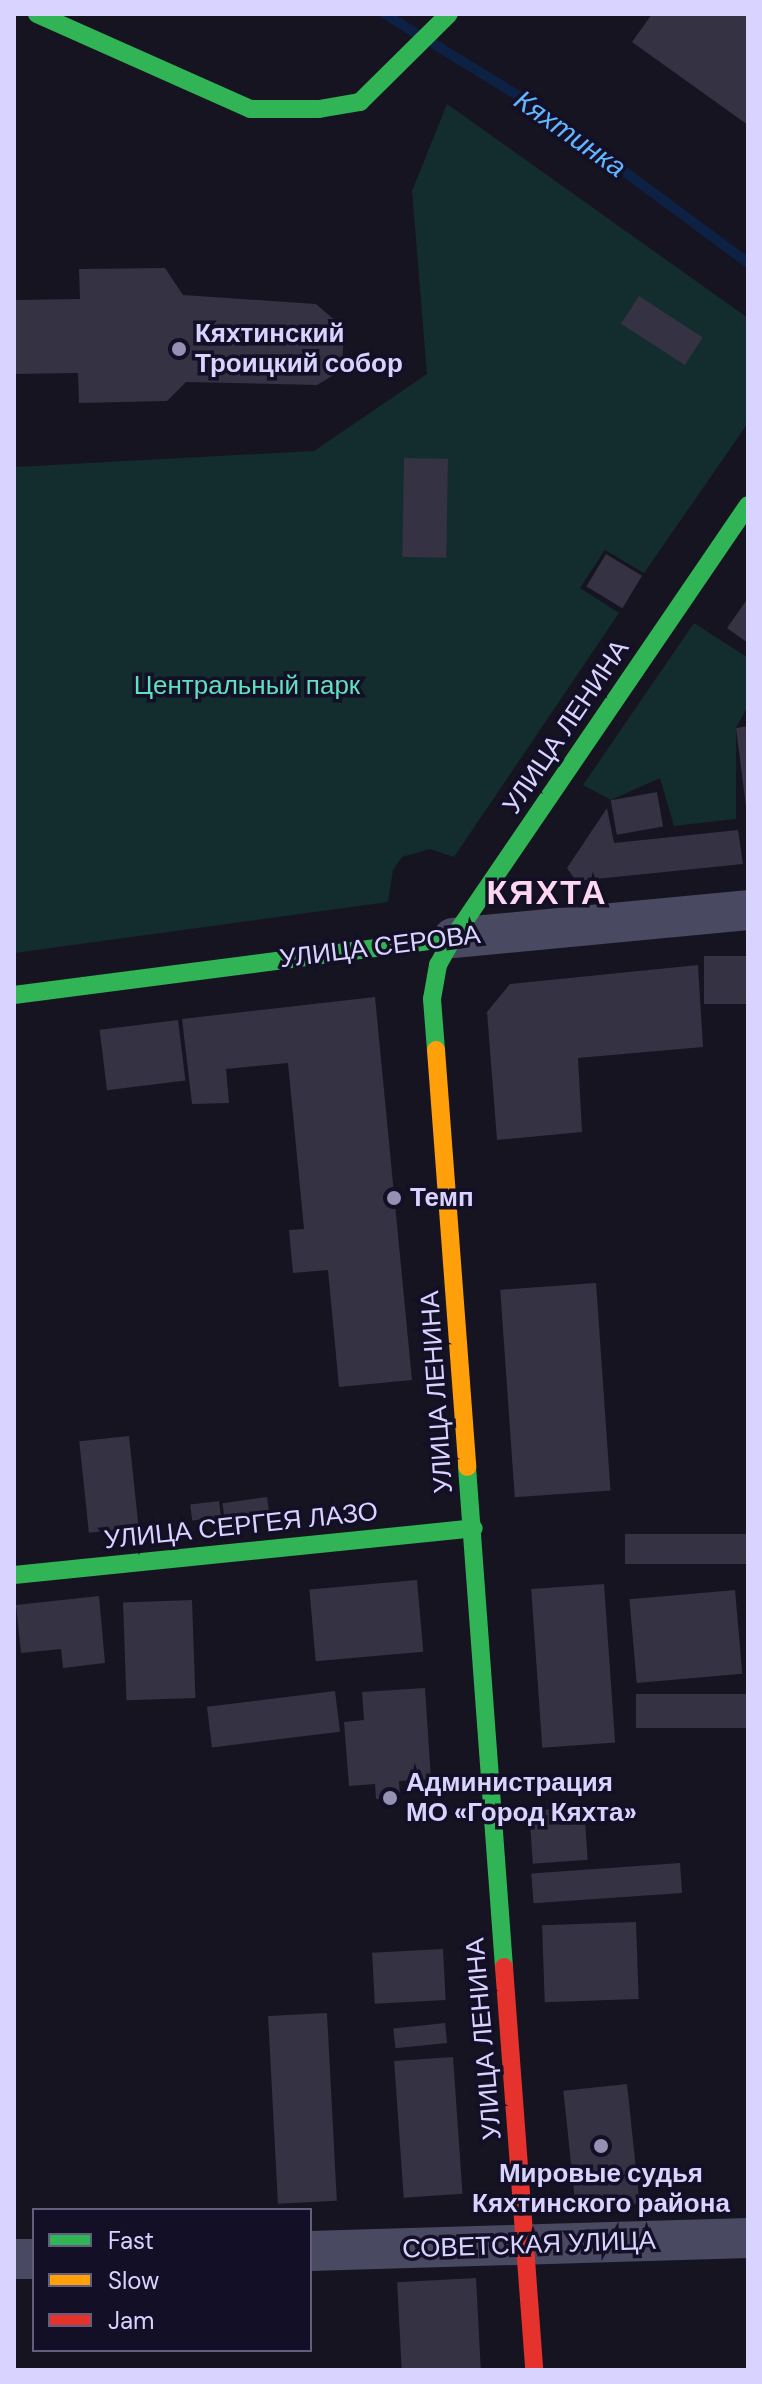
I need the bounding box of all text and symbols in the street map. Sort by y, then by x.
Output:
water label: Кяхтинка [508,83,632,185]
place label: Кяхтинский Троицкий собор [195,318,403,380]
marker: Кяхтинский Троицкий собор [170,340,188,358]
street label: УЛИЦА ЛЕНИНА [496,634,636,820]
park label: Центральный парк [134,670,360,702]
district label: КЯХТА [486,873,608,913]
street label: УЛИЦА СЕРОВА [278,919,482,975]
place label: Темп [410,1182,474,1214]
marker: Темп [385,1189,403,1207]
street label: УЛИЦА ЛЕНИНА [414,1290,460,1494]
street label: УЛИЦА СЕРГЕЯ ЛАЗО [103,1496,379,1556]
place label: Администрация МО «Город Кяхта» [406,1767,637,1828]
marker: Администрация МО «Город Кяхта» [381,1789,399,1807]
street label: УЛИЦА ЛЕНИНА [460,1937,508,2141]
marker: Мировые судья Кяхтинского района [592,2137,610,2155]
place label: Мировые судья Кяхтинского района [472,2158,730,2220]
legend [32,2208,312,2352]
text: Fast [108,2225,154,2256]
street label: СОВЕТСКАЯ УЛИЦА [402,2225,656,2265]
text: Slow [108,2265,159,2296]
text: Jam [108,2305,154,2336]

